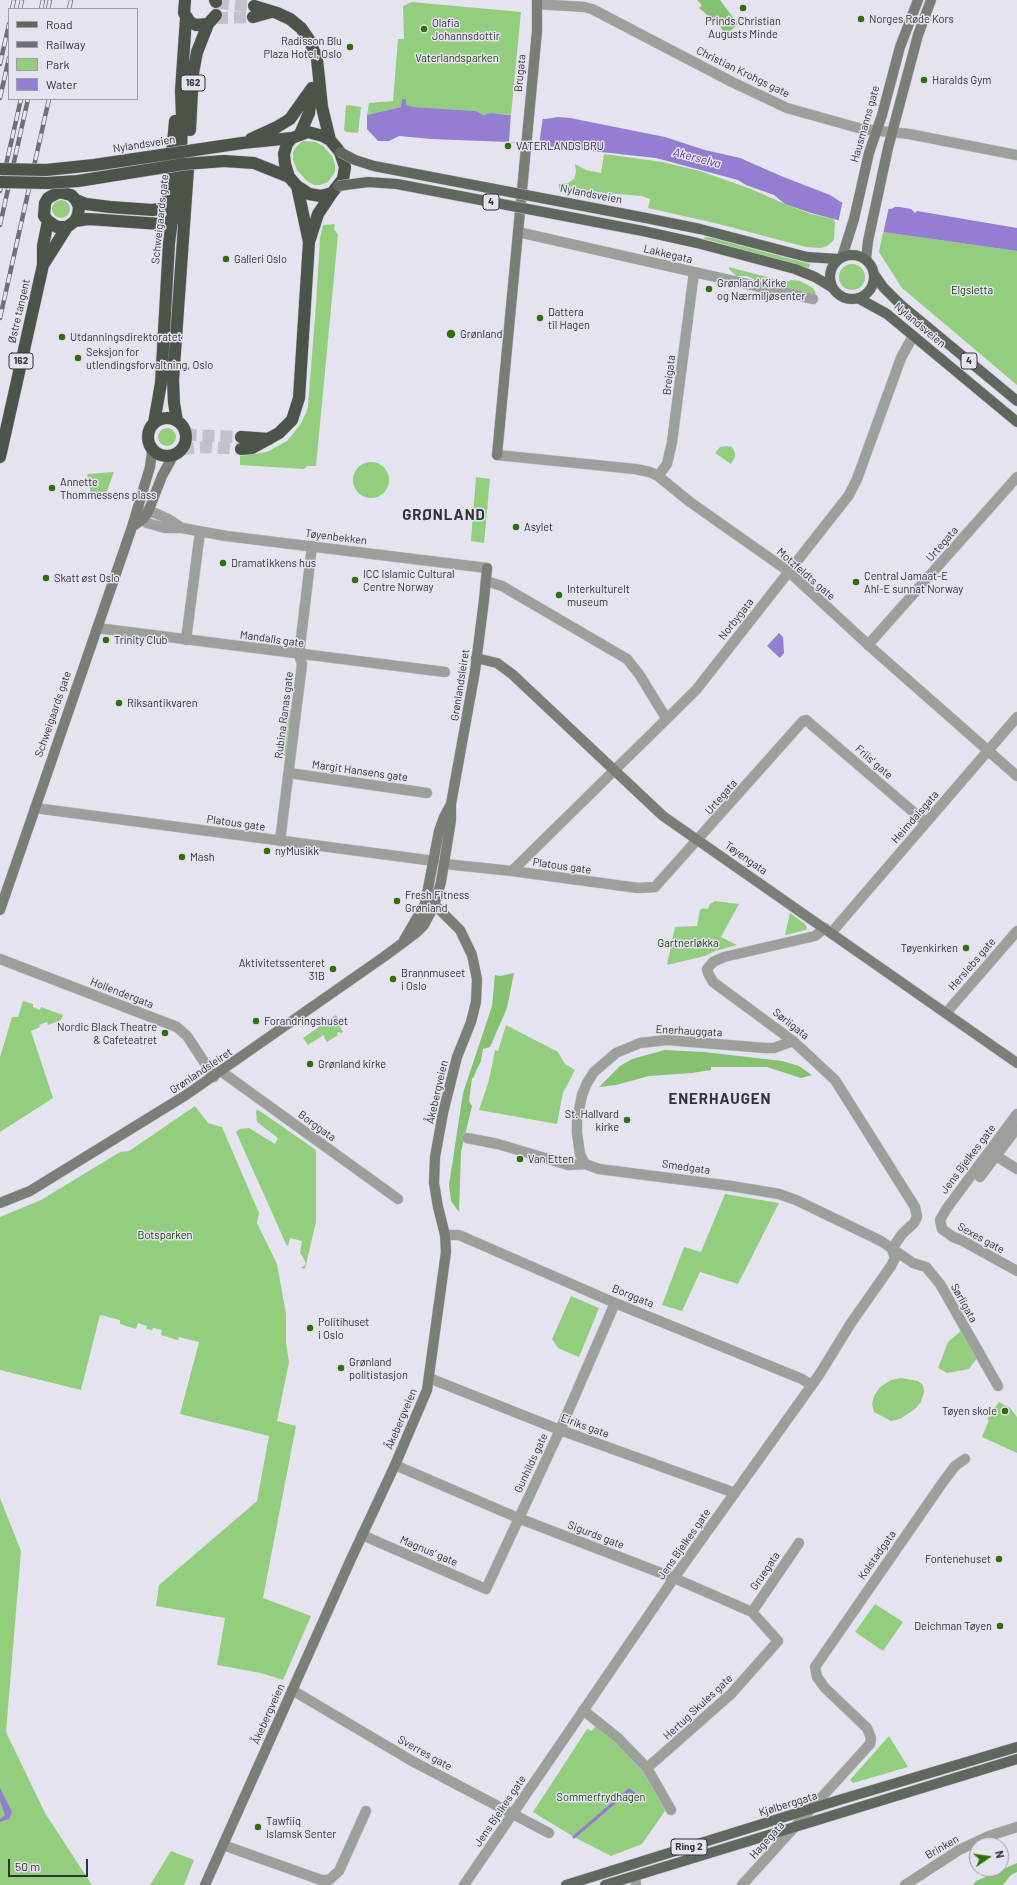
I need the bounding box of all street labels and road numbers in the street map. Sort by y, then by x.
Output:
street label: Christian Krohgs gate [694,44,792,100]
street label: Brugata [511,53,529,93]
road number: 162 [181,75,205,91]
street label: Hausmanns gate [848,84,882,164]
street label: Nylandsveien [112,133,176,155]
street label: Schweigaards gate [149,173,171,265]
street label: Nylandsveien [559,182,623,206]
road number: 4 [483,194,499,210]
street label: Lakkegata [642,242,694,266]
street label: Østre tangent [5,278,33,344]
street label: Nylandsveien [892,300,948,350]
road number: 162 [9,353,33,369]
road number: 4 [961,353,977,369]
street label: Breigata [660,354,678,396]
street label: Urtegata [923,524,961,564]
street label: Tøyenbekken [304,527,368,547]
street label: Motzfeldts gate [774,545,838,603]
street label: Norbygata [716,596,756,642]
street label: Mandalls gate [239,628,305,650]
street label: Grønlandsleiret [448,648,472,722]
street label: Schweigaards gate [32,669,74,759]
street label: Rubina Ranas gate [272,671,296,759]
street label: Friis' gate [852,742,896,782]
street label: Margit Hansens gate [311,758,409,784]
street label: Urtegata [702,777,740,817]
street label: Heimdalsgata [889,788,941,846]
street label: Platous gate [206,812,266,834]
street label: Tøyengata [722,839,770,877]
street label: Platous gate [532,855,592,877]
street label: Herslebs gate [946,935,998,993]
street label: Hollendergata [88,975,156,1011]
street label: Sørligata [770,1006,812,1042]
street label: Enerhauggata [655,1023,723,1039]
street label: Grønlandsleiret [167,1045,235,1097]
street label: Åkebergveien [423,1059,451,1125]
street label: Borggata [295,1108,339,1144]
street label: Jens Bjelkes gate [938,1122,998,1196]
street label: Smedgata [661,1157,711,1177]
street label: Sexes gate [955,1220,1007,1256]
street label: Sørligata [948,1281,980,1325]
street label: Borggata [610,1282,656,1310]
street label: Åkebergveien [382,1387,420,1451]
street label: Eiriks gate [559,1411,611,1441]
street label: Gunhilds gate [511,1431,551,1495]
street label: Jens Bjelkes gate [655,1506,713,1582]
street label: Sigurds gate [566,1518,626,1552]
street label: Kolstadgata [855,1528,899,1582]
street label: Magnus’ gate [398,1533,460,1569]
street label: Gruegata [747,1549,783,1593]
street label: Hertug Skules gate [661,1671,735,1743]
street label: Åkebergveien [249,1682,287,1746]
street label: Sverres gate [396,1733,454,1773]
street label: Jens Bjelkes gate [471,1773,529,1849]
street label: Kjølberggata [757,1789,819,1819]
street label: Hagegata [747,1819,787,1861]
street label: Brinken [923,1832,961,1862]
road number: Ring 2 [671,1839,707,1855]

